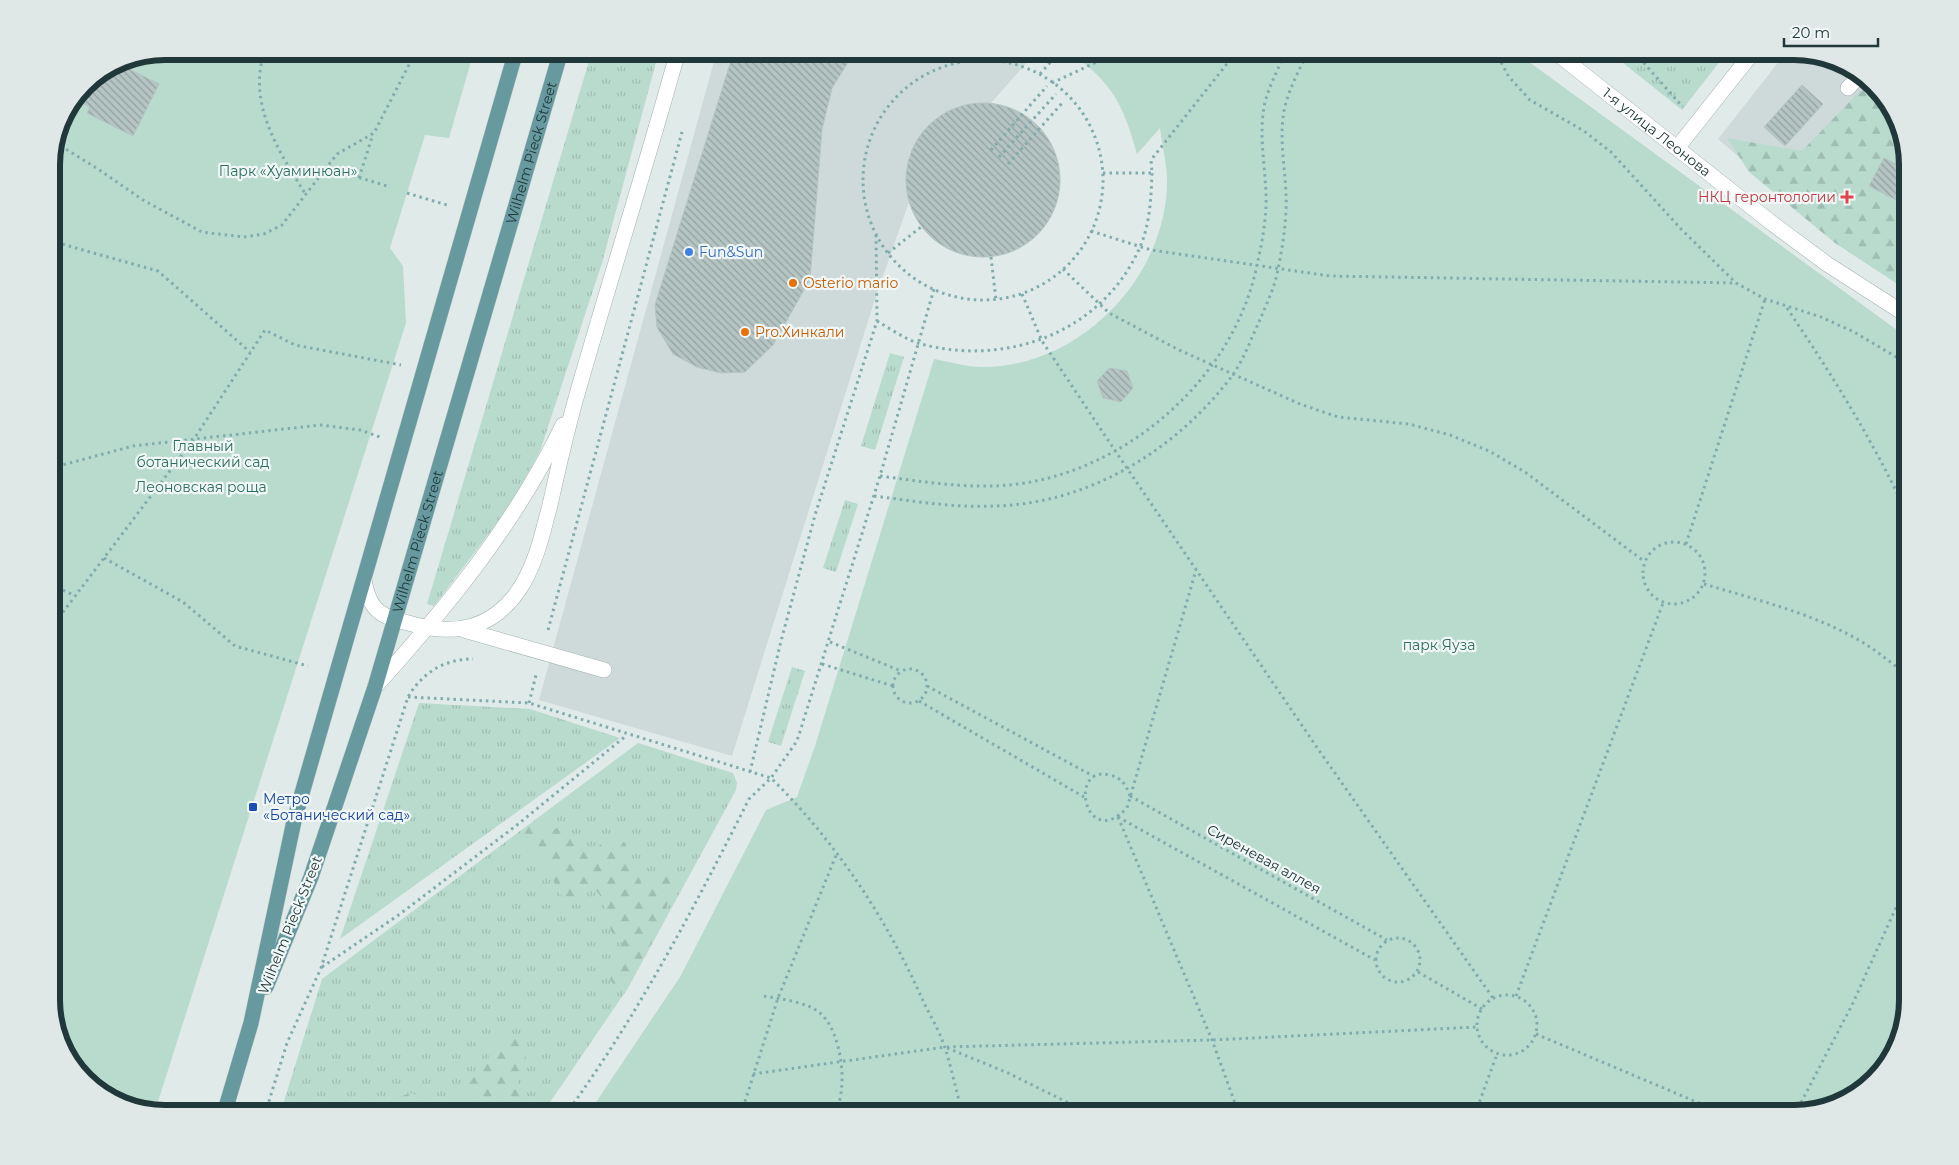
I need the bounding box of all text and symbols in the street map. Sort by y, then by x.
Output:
scale bar [1784,15,1878,47]
text: 20 m [1792,23,1830,42]
street label: Wilhelm Pieck Street [502,79,561,226]
street label: 1-я улица Леонова [1599,84,1715,181]
park label: Парк «Хуаминюан» [219,162,357,180]
place label: НКЦ геронтологии [1698,188,1836,206]
marker: НКЦ геронтологии [1840,190,1854,204]
place label: Fun&Sun [699,243,763,261]
marker: Fun&Sun [683,246,695,258]
place label: Osterio mario [803,274,899,292]
marker: Osterio mario [787,277,799,289]
place label: Pro.Хинкали [755,323,844,341]
marker: Pro.Хинкали [739,326,751,338]
park label: Главный ботанический сад [137,437,269,471]
street label: Wilhelm Pieck Street [388,468,447,615]
park label: Леоновская роща [135,478,267,496]
park label: парк Яуза [1403,636,1475,654]
place label: Метро «Ботанический сад» [263,790,410,824]
marker: Метро «Ботанический сад» [247,801,259,813]
street label: Сиреневая аллея [1204,820,1324,898]
street label: Wilhelm Pieck Street [254,853,326,997]

